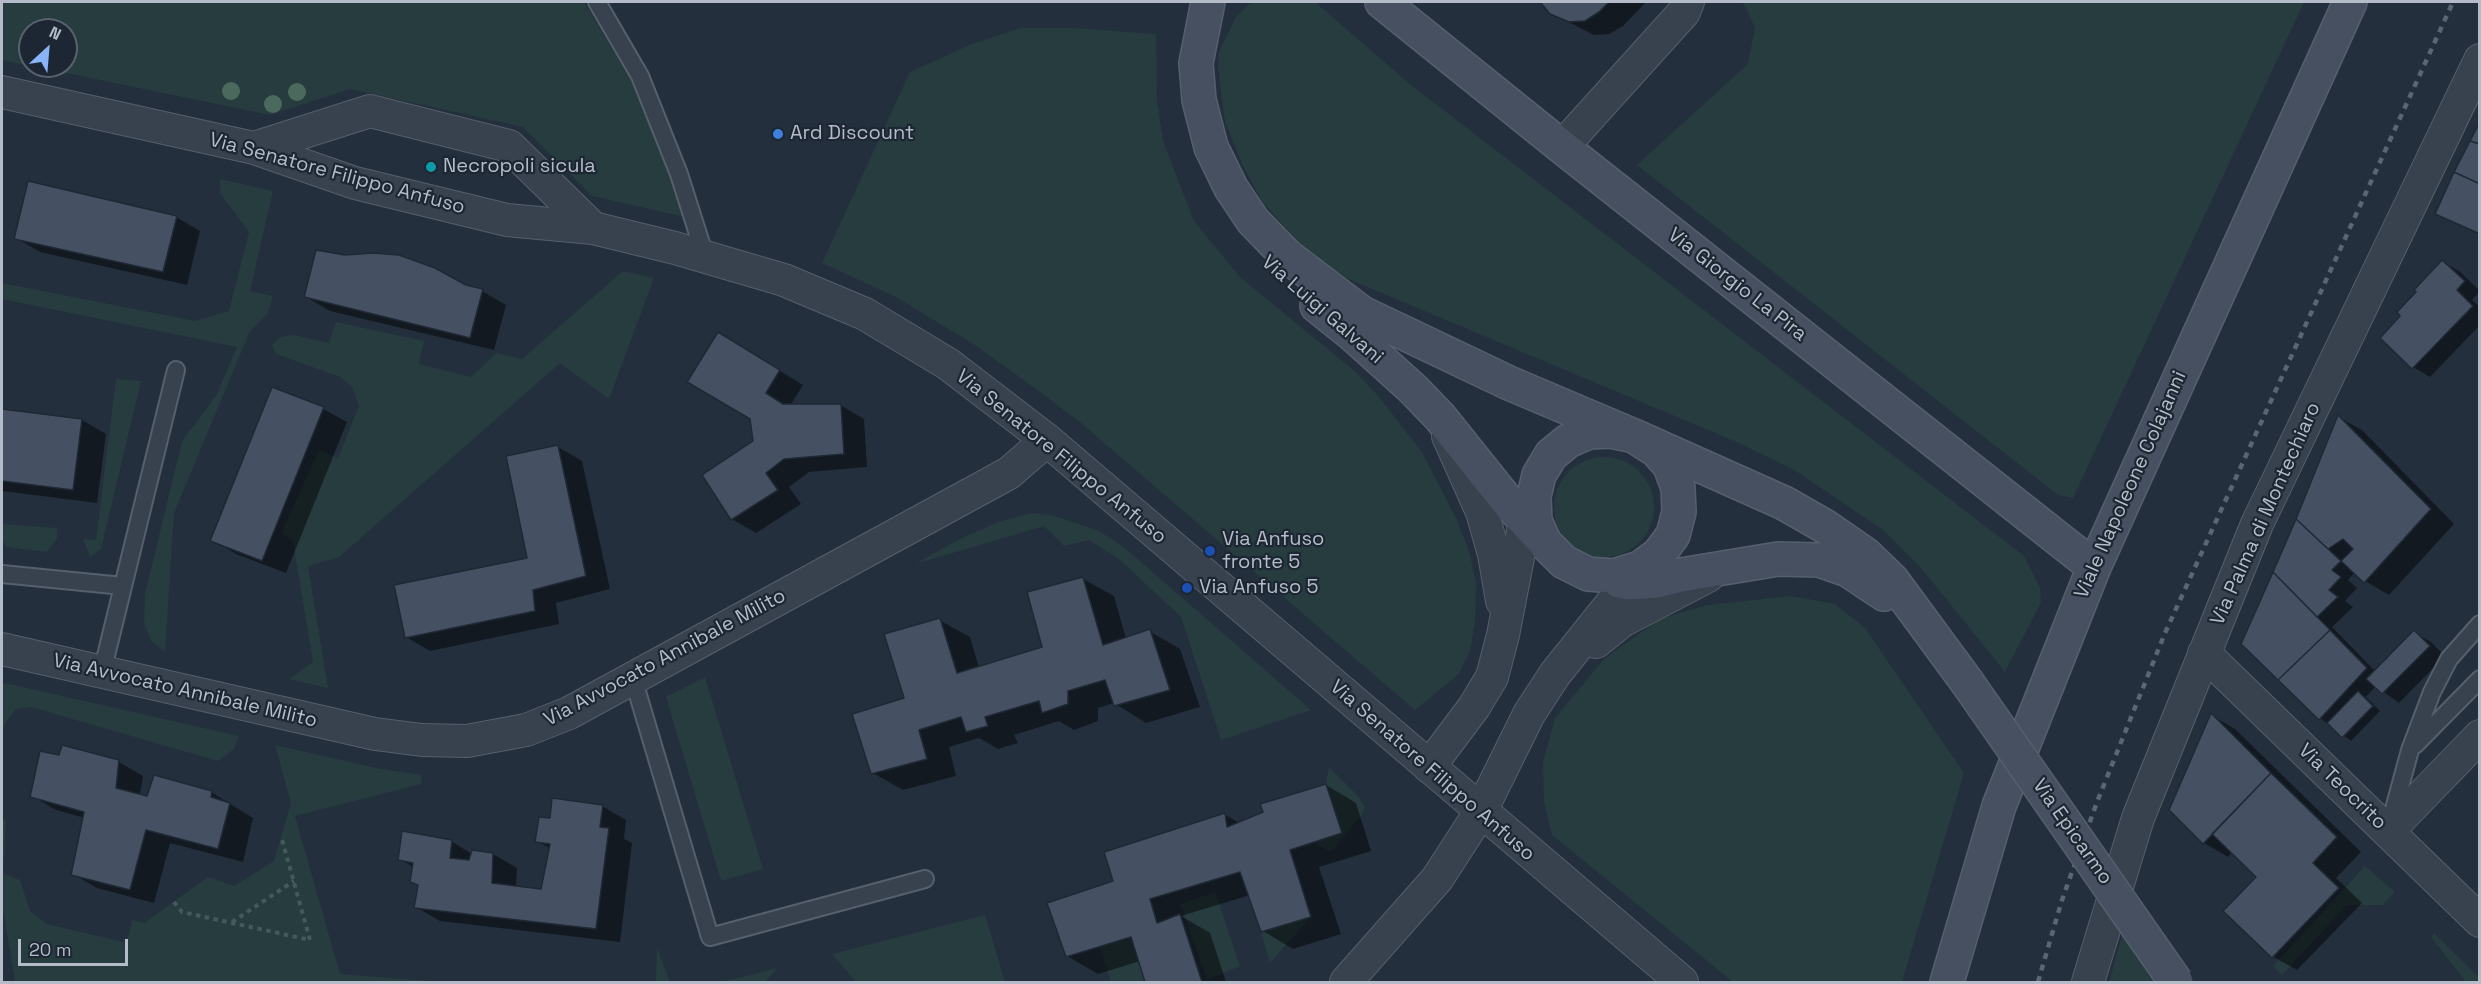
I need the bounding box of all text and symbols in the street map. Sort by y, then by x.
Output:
north arrow [18,18,78,78]
text: N [46,21,65,45]
place label: Ard Discount [790,122,914,146]
marker: Ard Discount [771,127,785,141]
street label: Via Senatore Filippo Anfuso [206,128,468,220]
place label: Necropoli sicula [443,155,596,179]
marker: Necropoli sicula [424,160,438,174]
street label: Via Giorgio La Pira [1663,223,1811,347]
street label: Via Luigi Galvani [1256,251,1388,369]
street label: Via Senatore Filippo Anfuso [951,365,1171,549]
street label: Viale Napoleone Colajanni [2070,368,2192,602]
street label: Via Palma di Montechiaro [2206,399,2326,629]
place label: Via Anfuso fronte 5 [1222,528,1324,575]
marker: Via Anfuso fronte 5 [1203,544,1217,558]
place label: Via Anfuso 5 [1199,576,1319,600]
marker: Via Anfuso 5 [1180,581,1194,595]
street label: Via Avvocato Annibale Milito [540,584,790,732]
street label: Via Avvocato Annibale Milito [51,649,319,733]
street label: Via Senatore Filippo Anfuso [1325,675,1539,867]
street label: Via Teocrito [2293,739,2391,835]
street label: Via Epicarmo [2027,775,2117,889]
scale bar [21,927,130,965]
text: 20 m [29,938,72,961]

